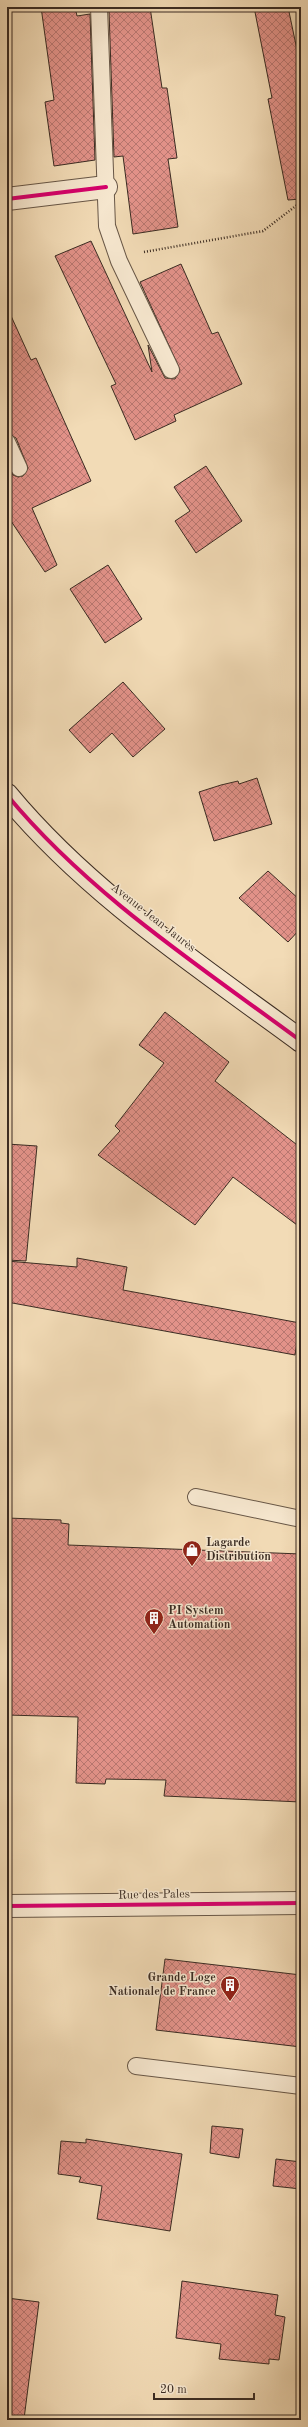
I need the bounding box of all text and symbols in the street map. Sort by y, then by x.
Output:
street label: Avenue Jean Jaurès [108,881,198,955]
place label: Lagarde Distribution [206,1537,271,1563]
shop icon: Lagarde Distribution [181,1539,203,1567]
place label: PI System Automation [168,1605,231,1631]
building icon: PI System Automation [143,1607,165,1635]
street label: Rue des Pales [118,1888,190,1902]
place label: Grande Loge Nationale de France [109,1972,216,1998]
building icon: Grande Loge Nationale de France [219,1974,241,2002]
scale bar [154,2375,254,2401]
text: 20 m [160,2384,187,2396]

